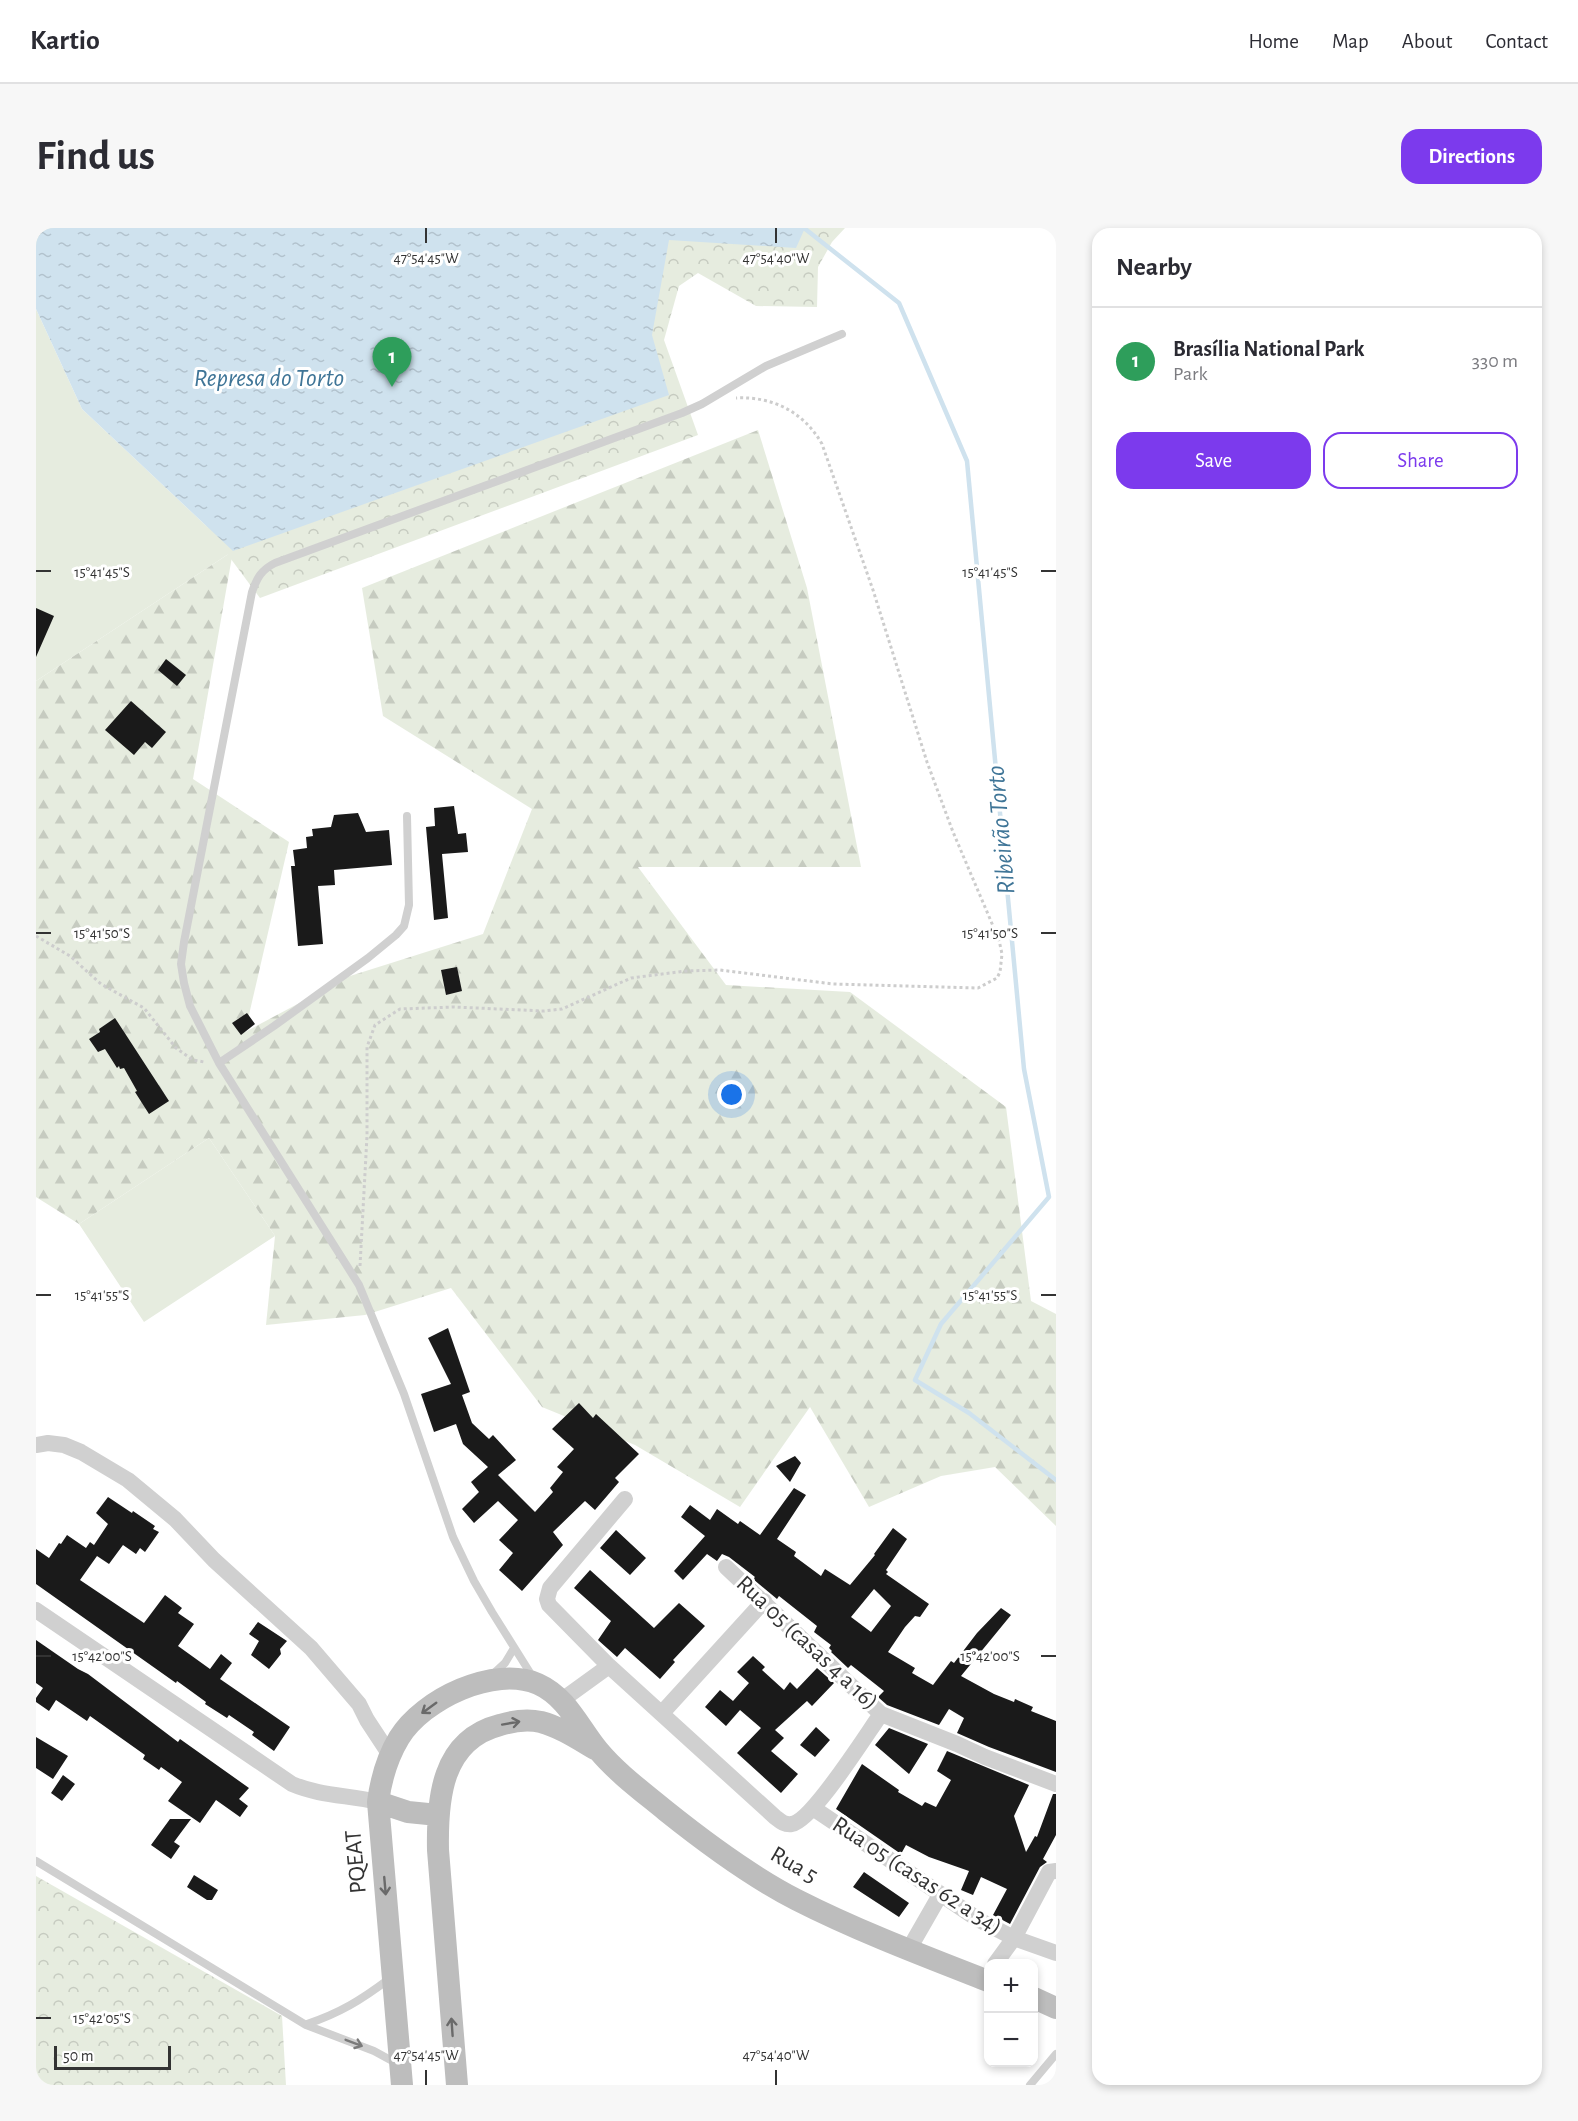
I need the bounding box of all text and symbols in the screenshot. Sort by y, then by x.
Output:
text: Kartio [30,27,100,55]
text: Home [1248,31,1299,52]
text: Map [1332,31,1369,52]
text: About [1402,31,1452,52]
text: Contact [1485,31,1548,52]
button: Directions [1401,129,1542,184]
text: Find us [36,135,155,177]
text: 47°54'45"W [393,251,459,266]
text: 47°54'40"W [743,251,810,266]
text: Nearby [1116,254,1192,280]
pin: 1 [372,338,412,387]
text: Brasília National Park [1173,338,1364,360]
text: 1 [1132,351,1139,371]
text: 330 m [1472,351,1518,371]
text: Park [1173,364,1208,384]
water label: Represa do Torto [194,365,344,391]
button: Save [1116,432,1311,489]
button: Share [1323,432,1518,489]
text: 15°41'45"S [74,565,130,580]
text: 15°41'45"S [962,565,1018,580]
water label: Ribeirão Torto [982,764,1020,896]
text: 15°41'50"S [74,926,130,941]
text: 15°41'50"S [962,926,1018,941]
your location [717,1080,746,1109]
text: 15°41'55"S [75,1288,129,1303]
text: 15°41'55"S [963,1288,1017,1303]
street label: Rua 05 (casas 4 a 16) [732,1571,882,1715]
text: 15°42'00"S [72,1649,132,1664]
text: 15°42'00"S [960,1649,1020,1664]
one-way arrow [421,1702,437,1714]
one-way arrow [501,1717,520,1728]
street label: Rua 05 (casas 62 a 34) [828,1812,1006,1940]
street label: PQEAT [341,1829,371,1895]
street label: Rua 5 [766,1842,822,1888]
one-way arrow [380,1876,391,1896]
map controls [984,1959,1038,2067]
button: + [984,1959,1038,2013]
text: 15°42'05"S [73,2011,131,2026]
button: − [984,2013,1038,2067]
one-way arrow [446,2017,457,2037]
one-way arrow [344,2038,363,2049]
scale bar [54,2043,171,2070]
text: 50 m [63,2048,94,2064]
text: 47°54'45"W [393,2048,459,2063]
text: 47°54'40"W [743,2048,810,2063]

